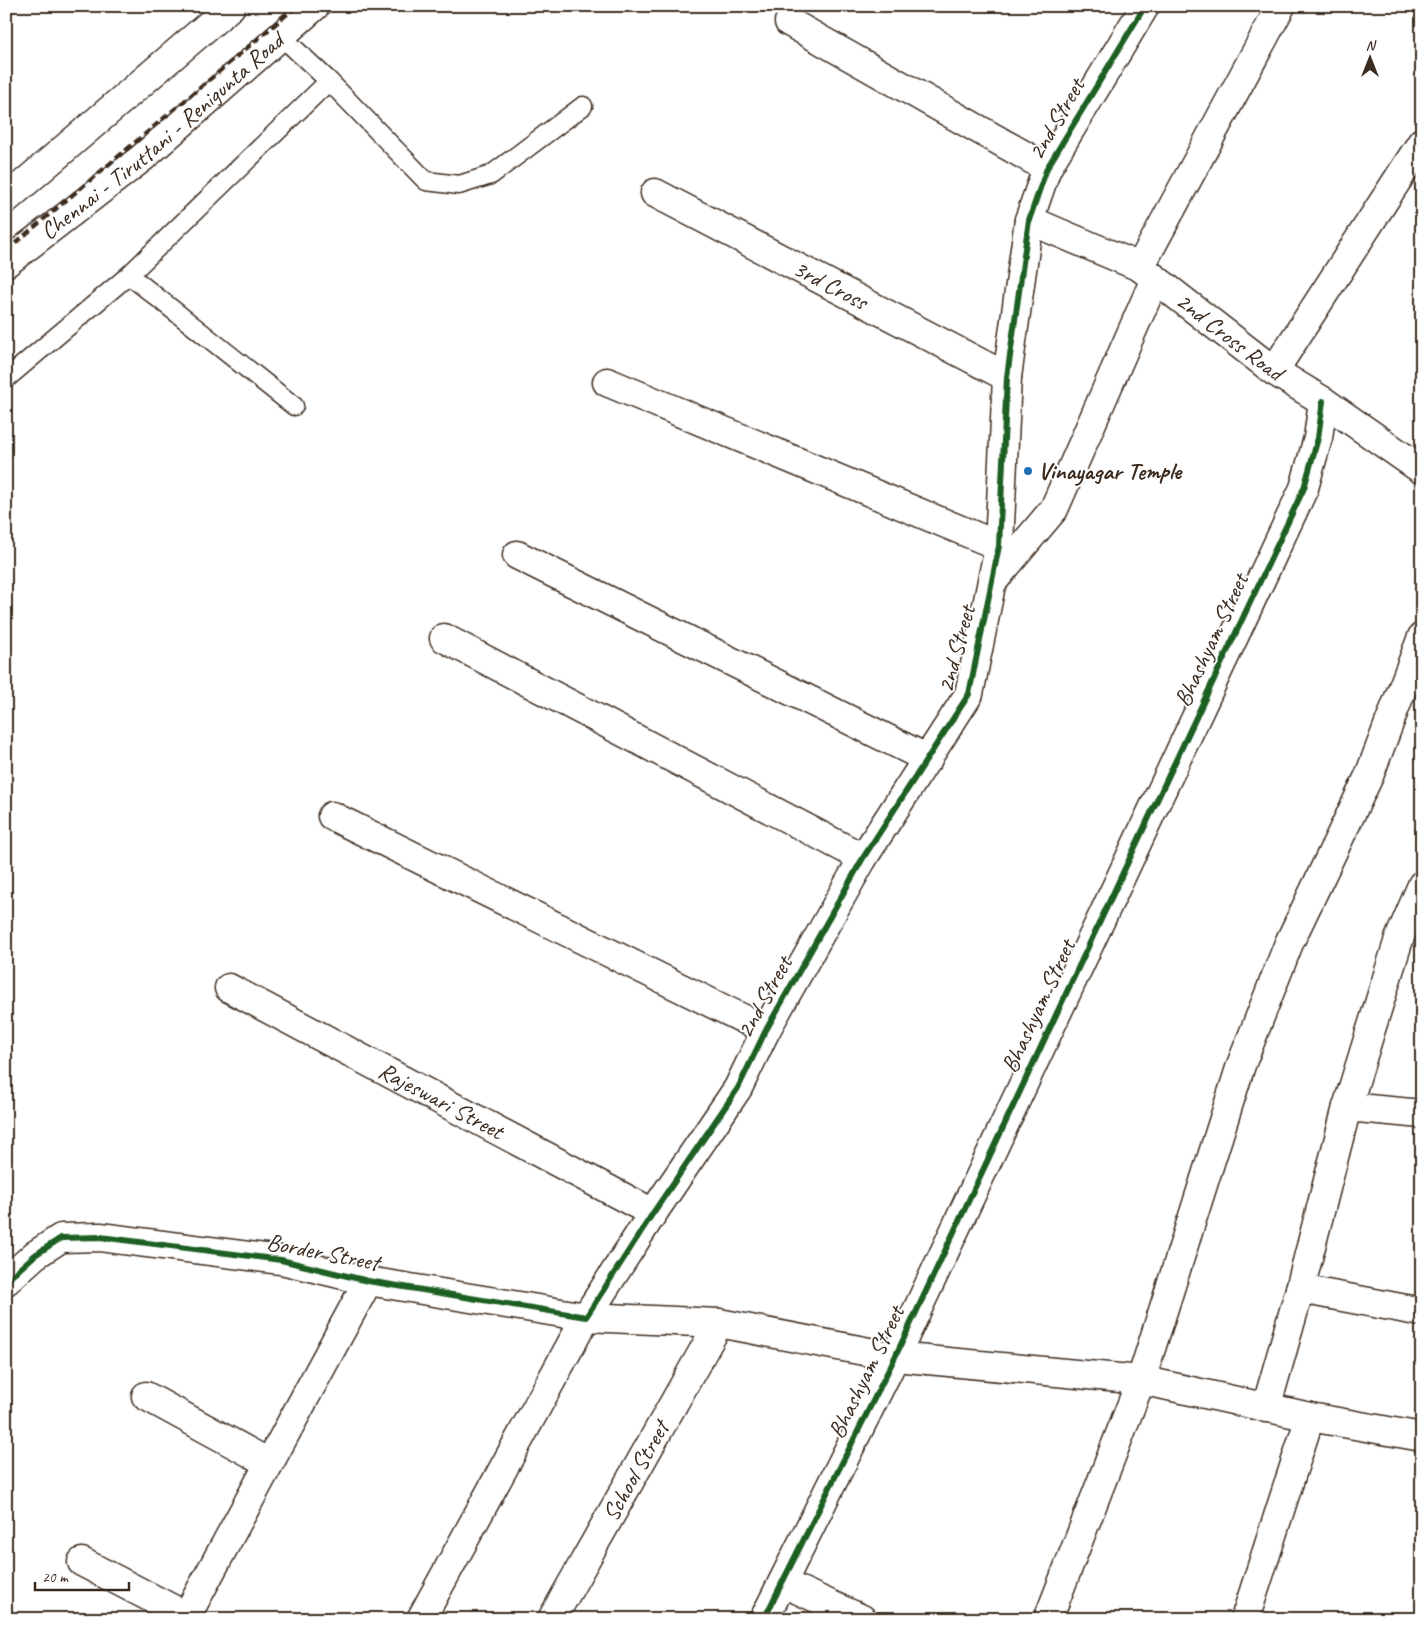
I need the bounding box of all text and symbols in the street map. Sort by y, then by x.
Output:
street label: Chennai - Tiruttani - Renigunta Road [34,24,292,246]
north arrow [1346,32,1396,82]
text: N [1366,37,1377,54]
street label: 2nd Street [1021,71,1092,165]
street label: 3rd Cross [788,253,874,317]
street label: 2nd Cross Road [1170,286,1291,390]
place label: Vinayagar Temple [1038,456,1183,486]
marker: Vinayagar Temple [1022,465,1034,477]
street label: Bhashyam Street [1167,567,1256,711]
street label: 2nd Street [930,600,982,696]
street label: Bhashyam Street [994,933,1083,1077]
street label: 2nd Street [729,949,800,1043]
street label: Rajeswari Street [373,1055,510,1147]
street label: Border Street [264,1226,385,1278]
street label: Bhashyam Street [821,1299,912,1443]
street label: School Street [595,1413,677,1526]
scale bar [35,1560,129,1592]
text: 20 m [42,1568,69,1587]

